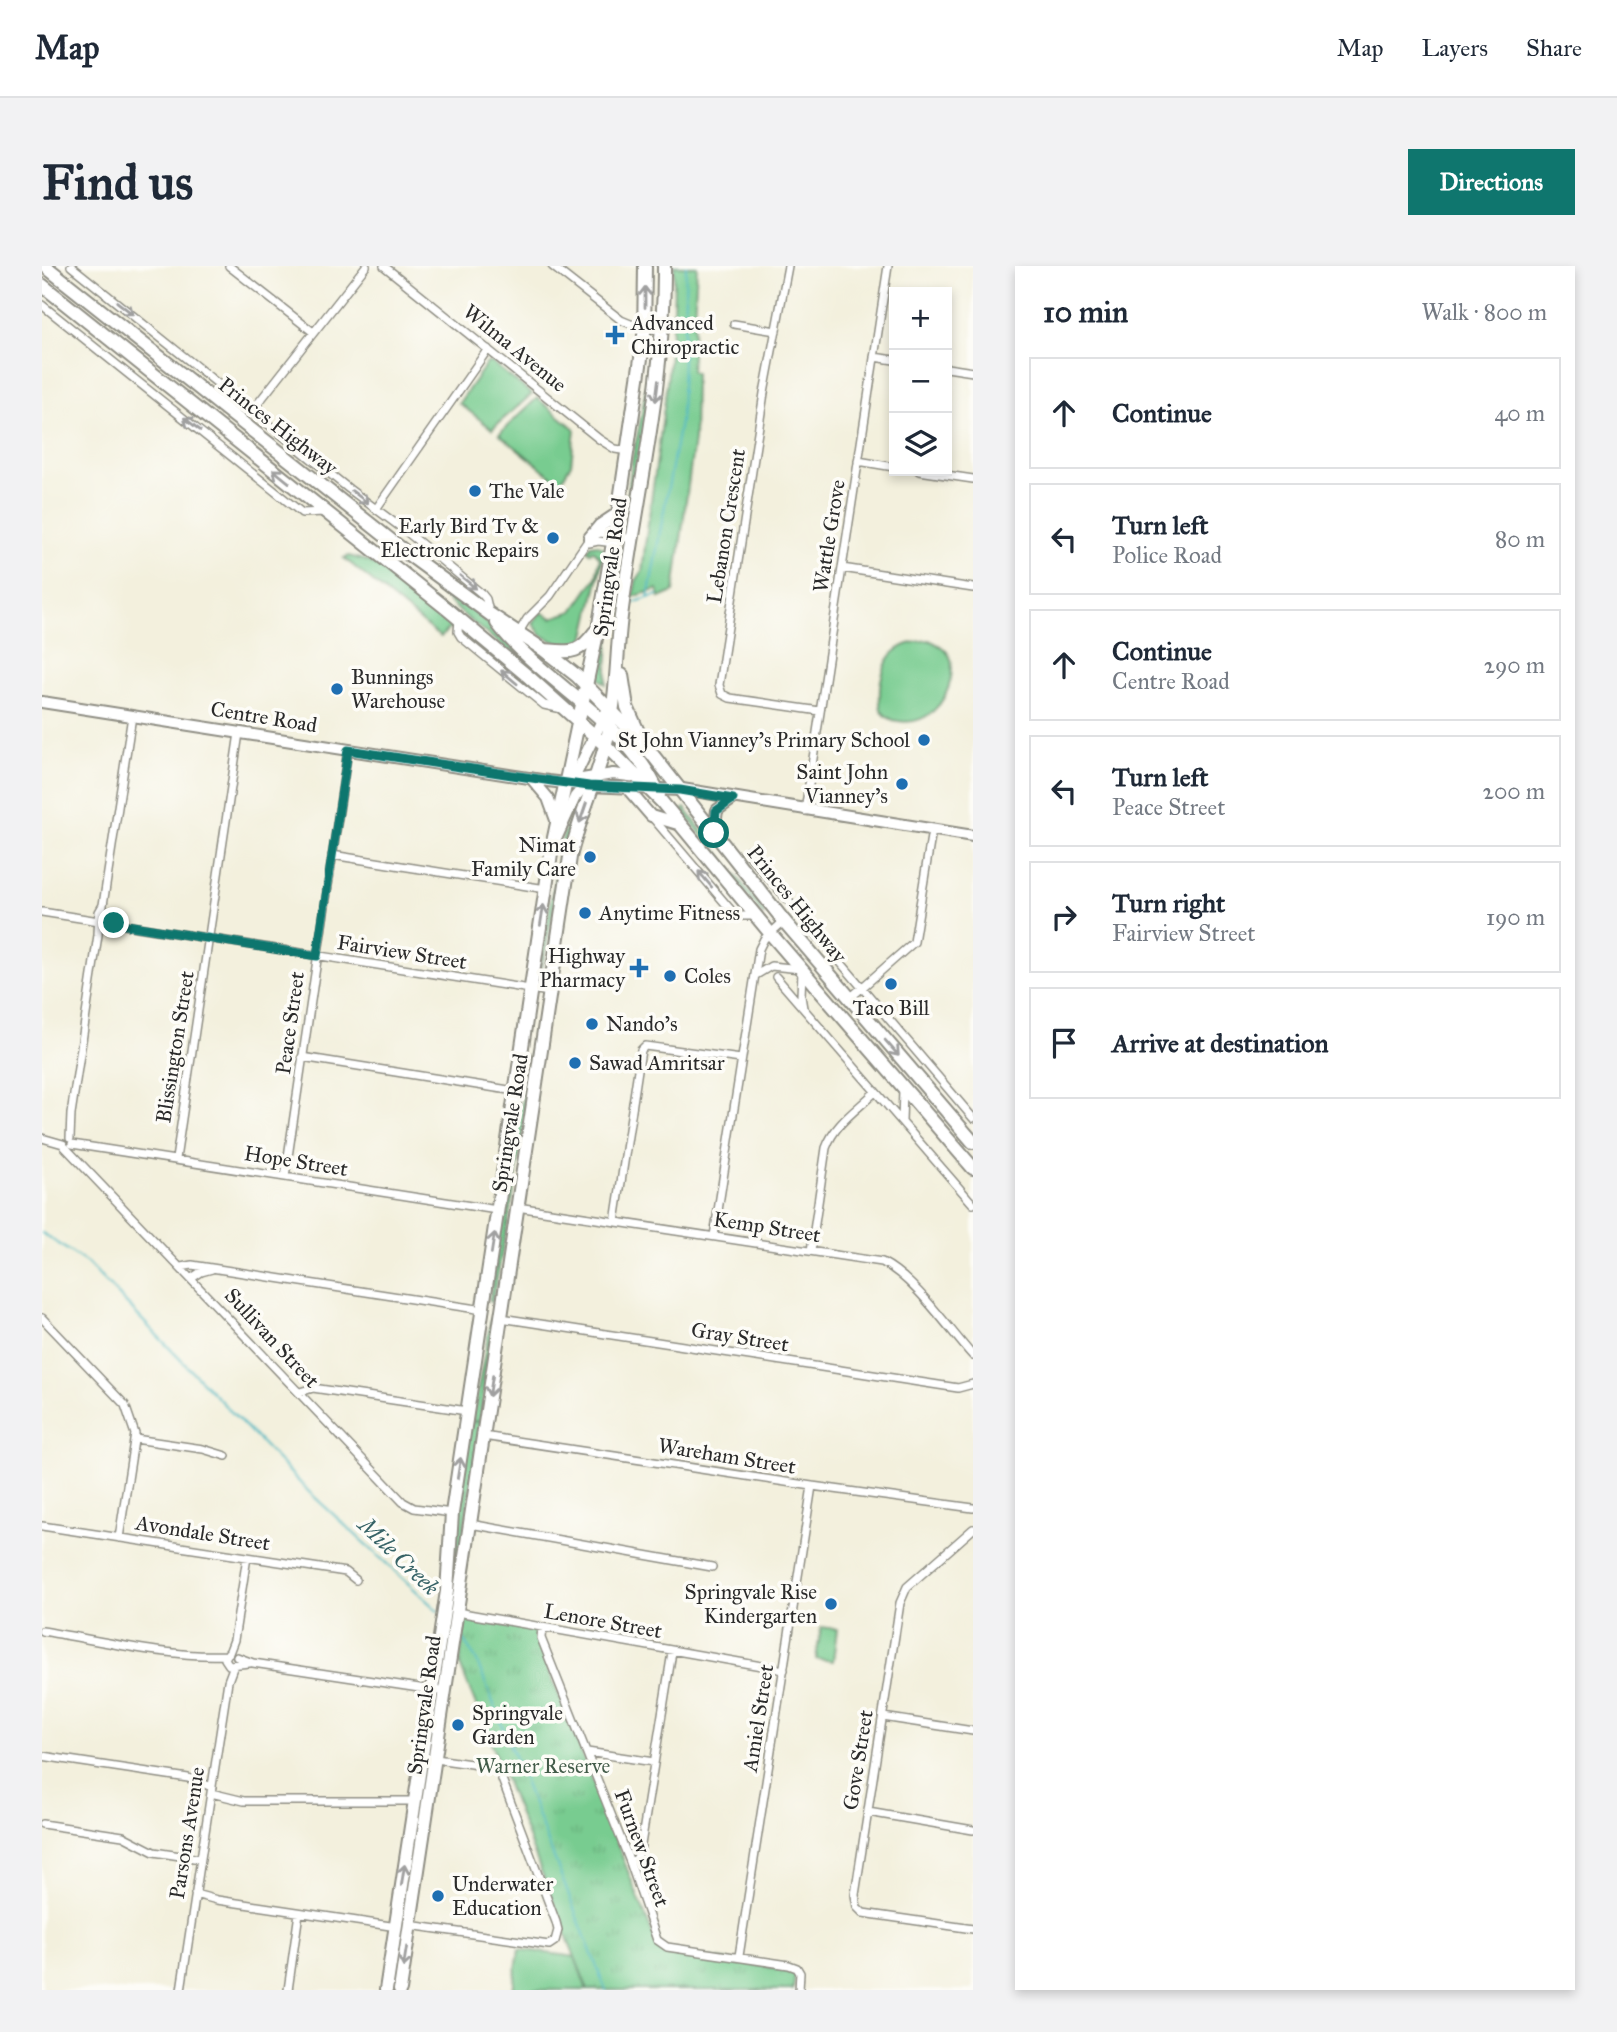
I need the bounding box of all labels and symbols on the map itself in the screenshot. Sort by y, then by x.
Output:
one-way arrow [638,286,652,309]
street label: Wilma Avenue [458,298,572,398]
one-way arrow [115,301,133,316]
place label: Advanced Chiropractic [630,310,739,360]
marker: Advanced Chiropractic [605,325,625,345]
street label: Princes Highway [213,371,344,481]
one-way arrow [650,379,663,402]
one-way arrow [183,417,201,432]
street label: Lebanon Crescent [701,446,751,605]
one-way arrow [272,468,291,483]
place label: The Vale [489,478,565,504]
street label: Wattle Grove [807,478,851,594]
marker: The Vale [467,483,483,499]
one-way arrow [350,489,368,504]
street label: Springvale Road [587,495,633,638]
place label: Early Bird Tv & Electronic Repairs [380,513,539,563]
marker: Early Bird Tv & Electronic Repairs [545,530,561,546]
one-way arrow [458,575,476,590]
place label: Bunnings Warehouse [351,664,445,714]
one-way arrow [501,669,519,684]
marker: Bunnings Warehouse [329,681,345,697]
street label: Centre Road [209,696,320,738]
place label: St John Vianney's Primary School [618,727,910,753]
marker: St John Vianney's Primary School [916,732,932,748]
place label: Saint John Vianney's [796,759,888,809]
marker: Saint John Vianney's [894,776,910,792]
one-way arrow [576,802,588,824]
route start [698,817,729,848]
place label: Nimat Family Care [471,832,577,882]
street label: Princes Highway [742,840,853,969]
marker: Nimat Family Care [582,849,598,865]
one-way arrow [697,871,713,889]
place label: Anytime Fitness [598,900,740,926]
one-way arrow [536,904,549,927]
marker: Anytime Fitness [577,905,593,921]
route end [98,907,129,938]
street label: Fairview Street [335,929,469,975]
place label: Highway Pharmacy [539,943,626,993]
marker: Highway Pharmacy [631,960,647,976]
place label: Coles [684,963,731,989]
street label: Blissington Street [150,968,200,1125]
marker: Coles [662,968,678,984]
street label: Peace Street [270,969,310,1076]
marker: Taco Bill [883,976,899,992]
place label: Taco Bill [852,995,930,1021]
place label: Nando's [606,1011,678,1037]
marker: Nando's [584,1016,600,1032]
one-way arrow [884,1038,900,1056]
place label: Sawad Amritsar [589,1050,725,1076]
street label: Springvale Road [486,1051,534,1194]
marker: Sawad Amritsar [567,1055,583,1071]
street label: Hope Street [242,1140,350,1182]
street label: Kemp Street [711,1206,823,1248]
one-way arrow [486,1232,499,1254]
street label: Sullivan Street [219,1283,325,1394]
street label: Gray Street [689,1316,791,1358]
one-way arrow [484,1374,497,1397]
street label: Wareham Street [656,1432,798,1480]
one-way arrow [453,1457,466,1480]
street label: Avondale Street [133,1509,273,1557]
water label: Mile Creek [352,1509,445,1601]
place label: Springvale Rise Kindergarten [685,1579,817,1629]
marker: Springvale Rise Kindergarten [823,1596,839,1612]
street label: Lenore Street [542,1598,665,1644]
street label: Springvale Road [401,1633,447,1776]
street label: Amiel Street [737,1662,779,1775]
place label: Springvale Garden [472,1700,563,1750]
street label: Gove Street [837,1707,879,1812]
marker: Springvale Garden [450,1717,466,1733]
park label: Warner Reserve [476,1753,611,1779]
street label: Parsons Avenue [164,1765,210,1901]
street label: Furnew Street [609,1786,675,1911]
one-way arrow [397,1864,410,1887]
place label: Underwater Education [452,1871,554,1921]
marker: Underwater Education [430,1888,446,1904]
one-way arrow [399,1945,412,1968]

